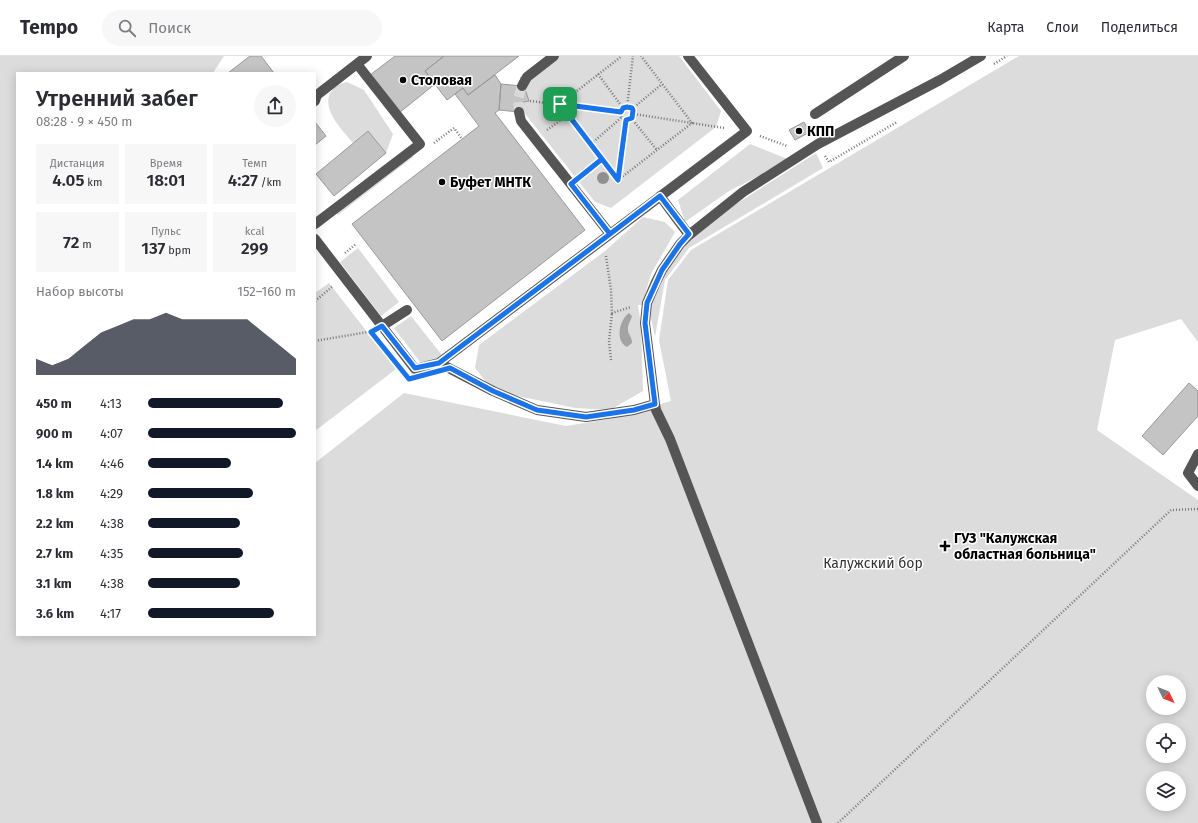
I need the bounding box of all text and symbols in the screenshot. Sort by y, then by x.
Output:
search box [102,10,382,46]
text: Tempo [20,16,78,39]
icon: search [116,17,138,39]
text: Поиск [148,19,191,37]
text: Карта [987,19,1024,36]
text: Слои [1046,19,1079,36]
text: Поделиться [1101,19,1178,36]
place label: Столовая [411,72,472,89]
marker: Столовая [398,75,408,85]
text: Утренний забег [36,85,198,112]
button: share [254,85,296,127]
pin [543,87,577,121]
icon: arrive [549,93,571,115]
text: 08:28 · 9 × 450 m [36,114,133,129]
place label: КПП [807,123,834,140]
marker: КПП [794,126,804,136]
text: Дистанция [50,157,105,170]
text: Время [150,157,182,170]
text: Темп [242,157,267,170]
text: 4.05 [52,170,84,191]
text: 18:01 [147,170,185,191]
text: 4:27 [228,170,258,191]
place label: Буфет МНТК [450,174,531,191]
text: km [84,176,102,189]
text: /km [258,176,281,189]
marker: Буфет МНТК [437,177,447,187]
text: Пульс [151,225,181,238]
text: kcal [245,225,265,238]
text: 72 [63,232,79,253]
text: m [79,238,92,251]
text: 137 [141,238,165,259]
text: 299 [241,238,268,259]
text: bpm [165,244,191,257]
text: Набор высоты [36,284,124,299]
text: 152–160 m [237,284,296,299]
text: 450 m [36,396,72,411]
text: 4:13 [100,396,122,411]
text: 900 m [36,426,73,441]
text: 4:07 [100,426,123,441]
text: 1.4 km [36,456,73,471]
text: 4:46 [100,456,124,471]
text: 1.8 km [36,486,74,501]
text: 4:29 [100,486,123,501]
text: 2.2 km [36,516,74,531]
text: 4:38 [100,516,124,531]
place label: ГУЗ "Калужская областная больница" [954,530,1096,563]
marker: ГУЗ "Калужская областная больница" [939,540,951,552]
text: 2.7 km [36,546,73,561]
text: 4:35 [100,546,123,561]
park label: Калужский бор [823,555,923,572]
text: 3.1 km [36,576,72,591]
text: 4:38 [100,576,124,591]
text: 3.6 km [36,606,74,621]
text: 4:17 [100,606,121,621]
north arrow [1146,675,1186,715]
map controls [1146,675,1186,811]
button: locate [1146,723,1186,763]
button: layers [1146,771,1186,811]

